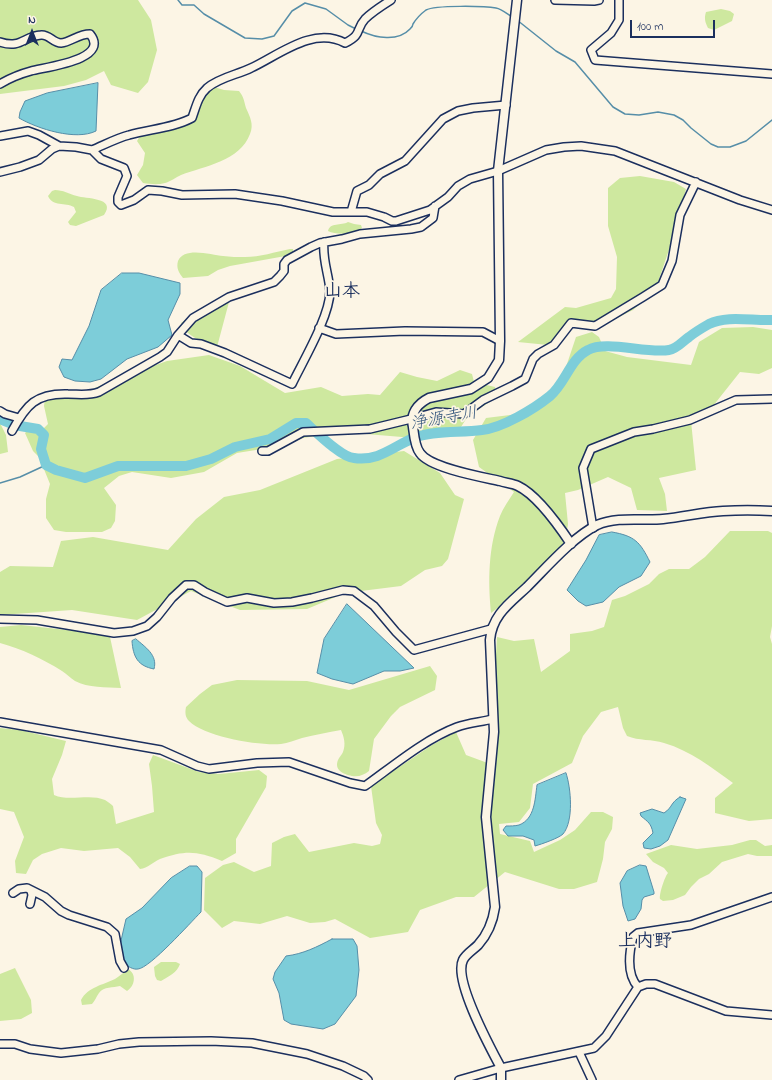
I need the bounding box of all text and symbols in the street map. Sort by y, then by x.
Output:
north arrow [12,12,52,52]
text: N [28,12,36,28]
scale bar [632,12,717,38]
text: 100 m [637,18,664,36]
district label: 山本 [324,282,360,304]
water label: 浄源寺川 [409,404,479,436]
district label: 上内野 [618,932,672,954]

